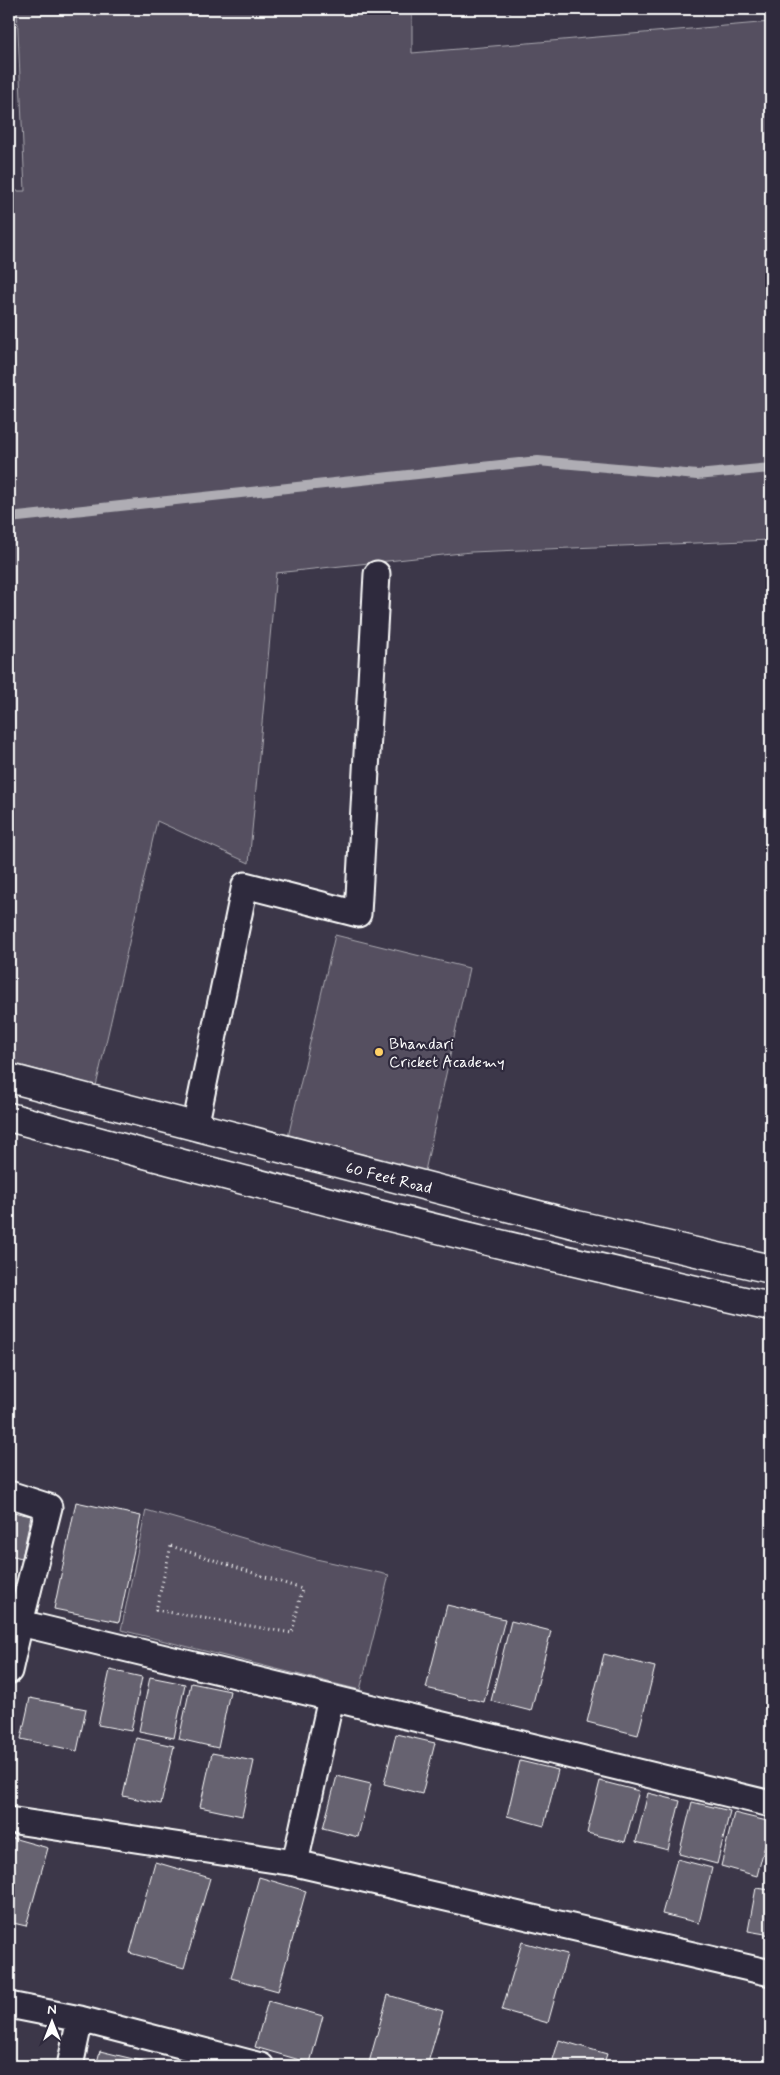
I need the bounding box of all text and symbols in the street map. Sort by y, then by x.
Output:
place label: Bhandari Cricket Academy [389,1034,505,1073]
marker: Bhandari Cricket Academy [373,1046,385,1058]
street label: 60 Feet Road [343,1158,434,1199]
north arrow [28,1998,78,2048]
text: N [47,2001,57,2019]

